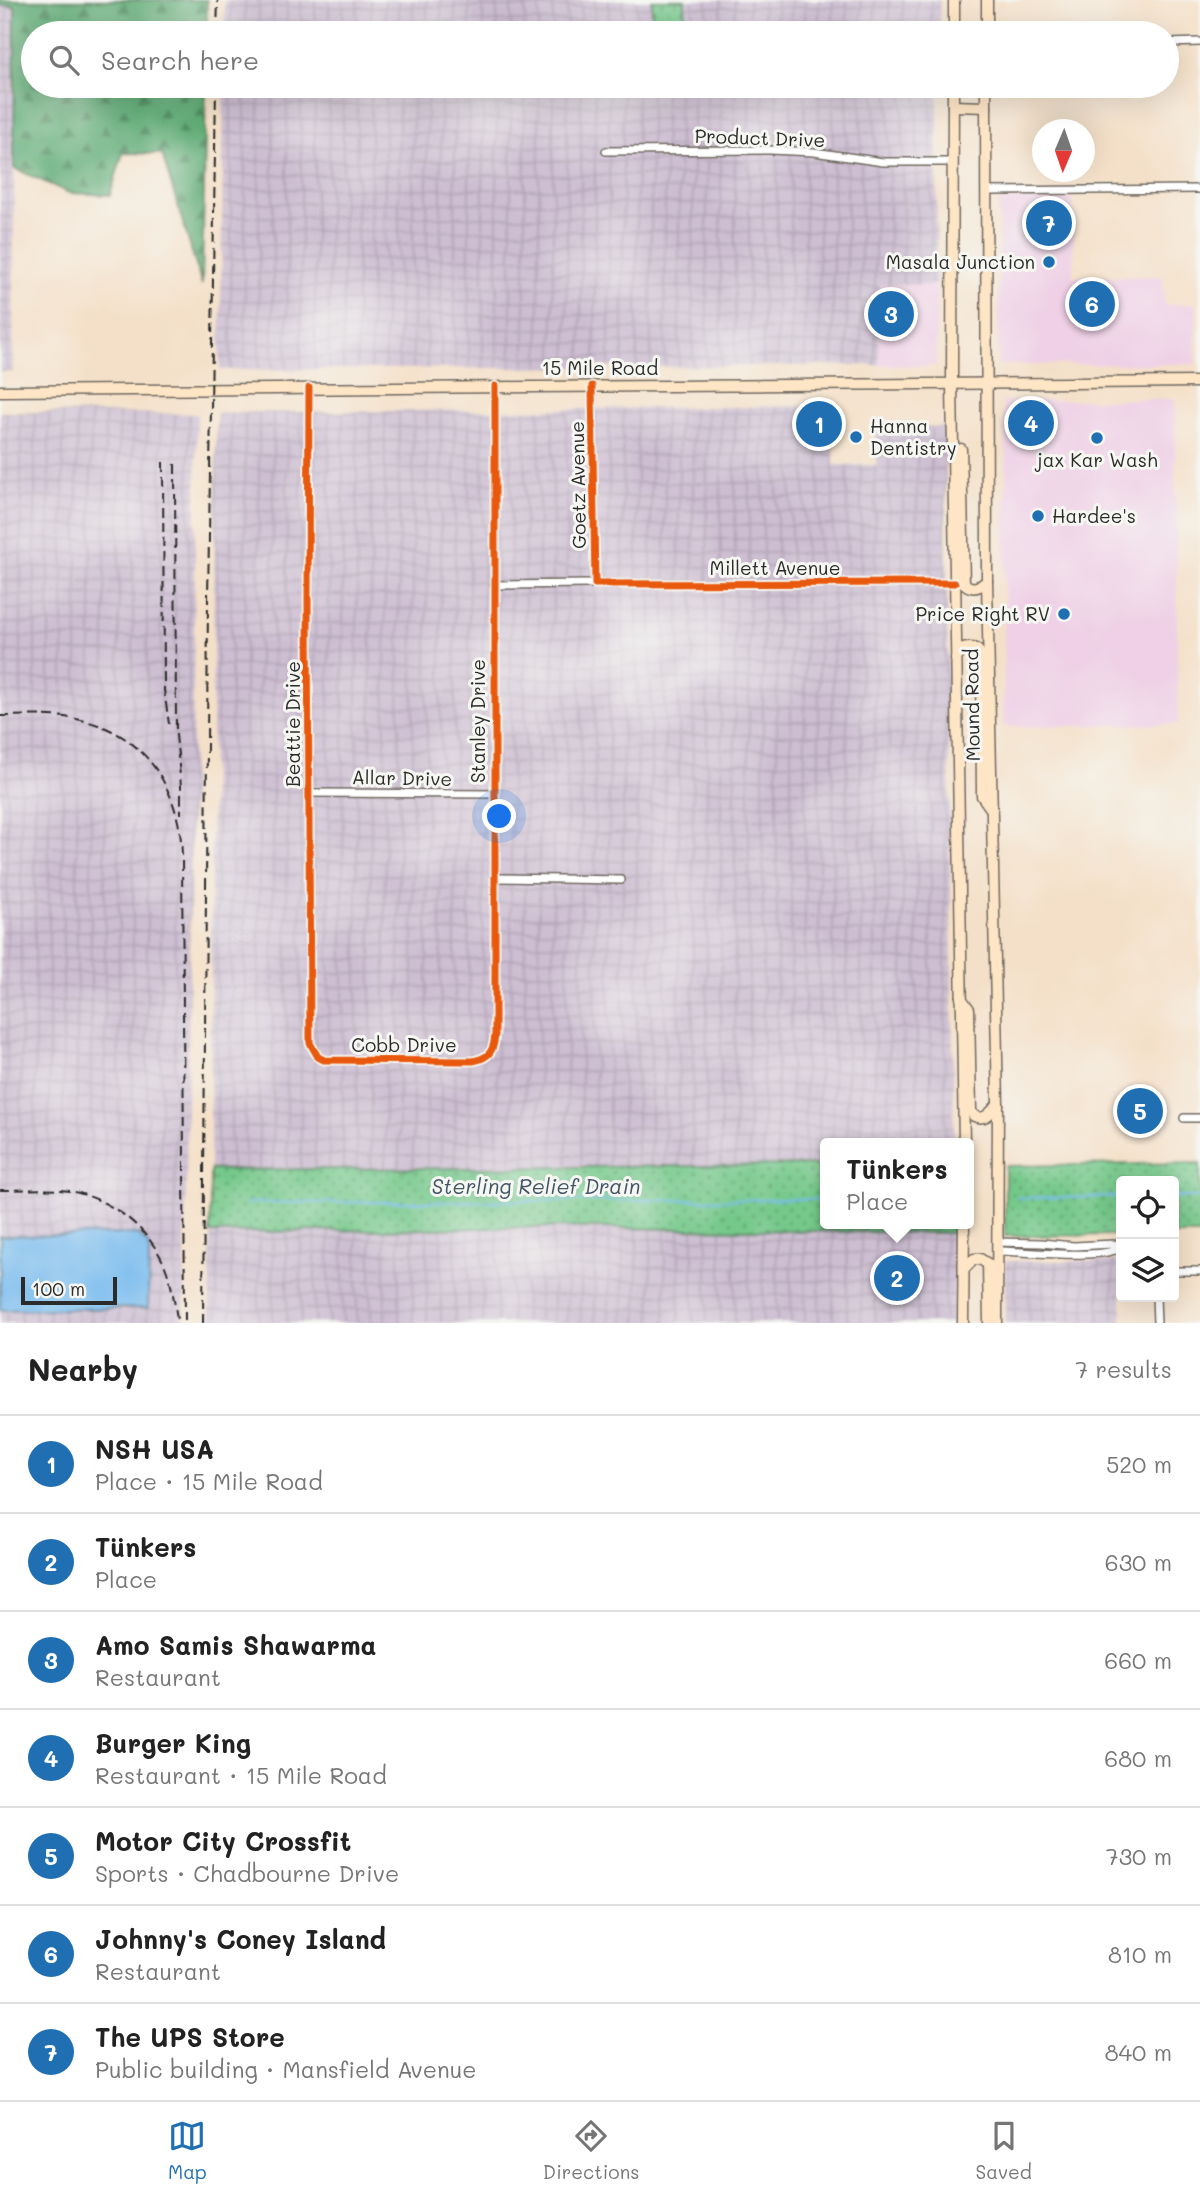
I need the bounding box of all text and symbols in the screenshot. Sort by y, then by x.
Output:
search box [21,21,1179,98]
icon: search [45,41,83,79]
text: Search here [101,43,259,77]
north arrow [1032,119,1095,182]
street label: Product Drive [694,123,826,152]
pin: 7 [1026,197,1072,249]
place label: Masala Junction [886,249,1035,274]
marker: Masala Junction [1041,254,1057,270]
pin: 6 [1069,278,1115,330]
pin: 3 [868,288,914,340]
street label: 15 Mile Road [542,355,658,380]
pin: 4 [1008,397,1054,449]
pin: 1 [796,398,842,450]
place label: Hanna Dentistry [870,413,957,460]
street label: Goetz Avenue [564,421,591,549]
marker: Hanna Dentistry [848,429,864,445]
marker: jax Kar Wash [1089,430,1105,446]
place label: jax Kar Wash [1034,447,1158,472]
place label: Hardee's [1052,503,1136,528]
marker: Hardee's [1030,508,1046,524]
street label: Millett Avenue [710,555,840,580]
place label: Price Right RV [915,601,1050,626]
marker: Price Right RV [1056,606,1072,622]
street label: Mound Road [958,648,985,762]
street label: Stanley Drive [465,659,490,783]
street label: Beattie Drive [280,661,305,787]
street label: Allar Drive [352,764,452,791]
your location [482,799,516,833]
street label: Cobb Drive [351,1032,457,1057]
pin: 5 [1117,1085,1163,1137]
popup [820,1138,974,1229]
text: Tünkers [846,1152,948,1186]
water label: Sterling Relief Drain [432,1172,641,1199]
map controls [1116,1176,1179,1302]
button: locate [1116,1176,1179,1239]
text: Place [846,1186,908,1216]
button: layers [1116,1239,1179,1302]
pin: 2 [874,1252,920,1304]
scale bar [21,1274,117,1306]
text: 100 m [32,1276,85,1301]
text: Nearby [28,1349,138,1389]
text: 7 results [1075,1354,1172,1384]
text: NSH USA [95,1432,214,1466]
text: 1 [46,1449,56,1479]
text: 520 m [1106,1449,1172,1479]
text: Place · 15 Mile Road [95,1466,323,1496]
text: Tünkers [95,1530,196,1564]
text: 2 [45,1547,57,1577]
text: 630 m [1105,1547,1172,1577]
text: Place [95,1564,157,1594]
text: Amo Samis Shawarma [95,1628,377,1662]
text: 3 [44,1645,58,1675]
text: 660 m [1104,1645,1172,1675]
text: Restaurant [95,1662,221,1692]
text: Burger King [95,1726,251,1760]
text: 4 [44,1743,58,1773]
text: 680 m [1104,1743,1172,1773]
text: Restaurant · 15 Mile Road [95,1760,387,1790]
text: Motor City Crossfit [95,1824,351,1858]
text: 5 [44,1841,58,1871]
text: 730 m [1106,1841,1172,1871]
text: Sports · Chadbourne Drive [95,1858,399,1888]
text: Johnny's Coney Island [95,1922,386,1956]
text: 6 [44,1939,58,1969]
text: 810 m [1108,1939,1172,1969]
text: Restaurant [95,1956,221,1986]
text: The UPS Store [95,2020,285,2054]
text: 7 [45,2037,57,2067]
text: 840 m [1105,2037,1172,2067]
text: Public building · Mansfield Avenue [95,2054,477,2084]
tab: Map [168,2117,207,2184]
tab: Directions [543,2117,639,2184]
tab: Saved [976,2117,1032,2184]

